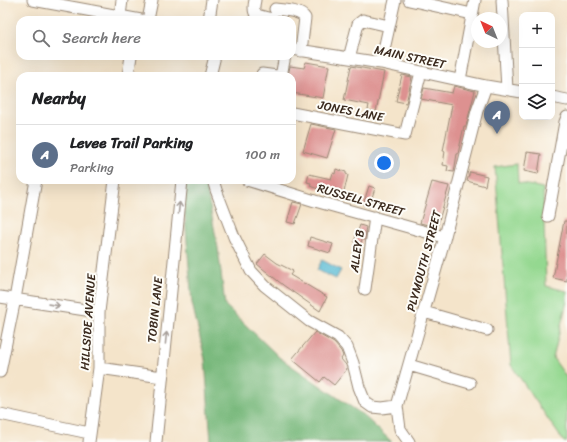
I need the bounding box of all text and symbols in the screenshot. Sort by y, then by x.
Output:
north arrow [471,12,507,48]
map controls [519,12,555,120]
button: + [519,12,555,48]
search box [16,16,296,60]
text: Search here [62,25,141,51]
icon: search [30,27,52,49]
street label: MAIN STREET [372,39,449,76]
button: − [519,48,555,84]
text: Nearby [32,83,86,113]
button: layers [519,84,555,120]
street label: JONES LANE [315,94,387,128]
pin: A [484,101,510,134]
text: Levee Trail Parking [70,130,193,156]
text: A [41,143,49,166]
text: 100 m [245,143,280,166]
your location [374,153,394,173]
text: Parking [70,156,114,179]
street label: RUSSELL STREET [315,177,408,223]
one-way arrow [175,202,182,215]
street label: PLYMOUTH STREET [400,207,448,314]
street label: ALLEY B [343,228,371,275]
street label: HILLSIDE AVENUE [74,272,102,371]
street label: TOBIN LANE [141,275,170,344]
one-way arrow [47,301,60,309]
one-way arrow [162,332,169,345]

